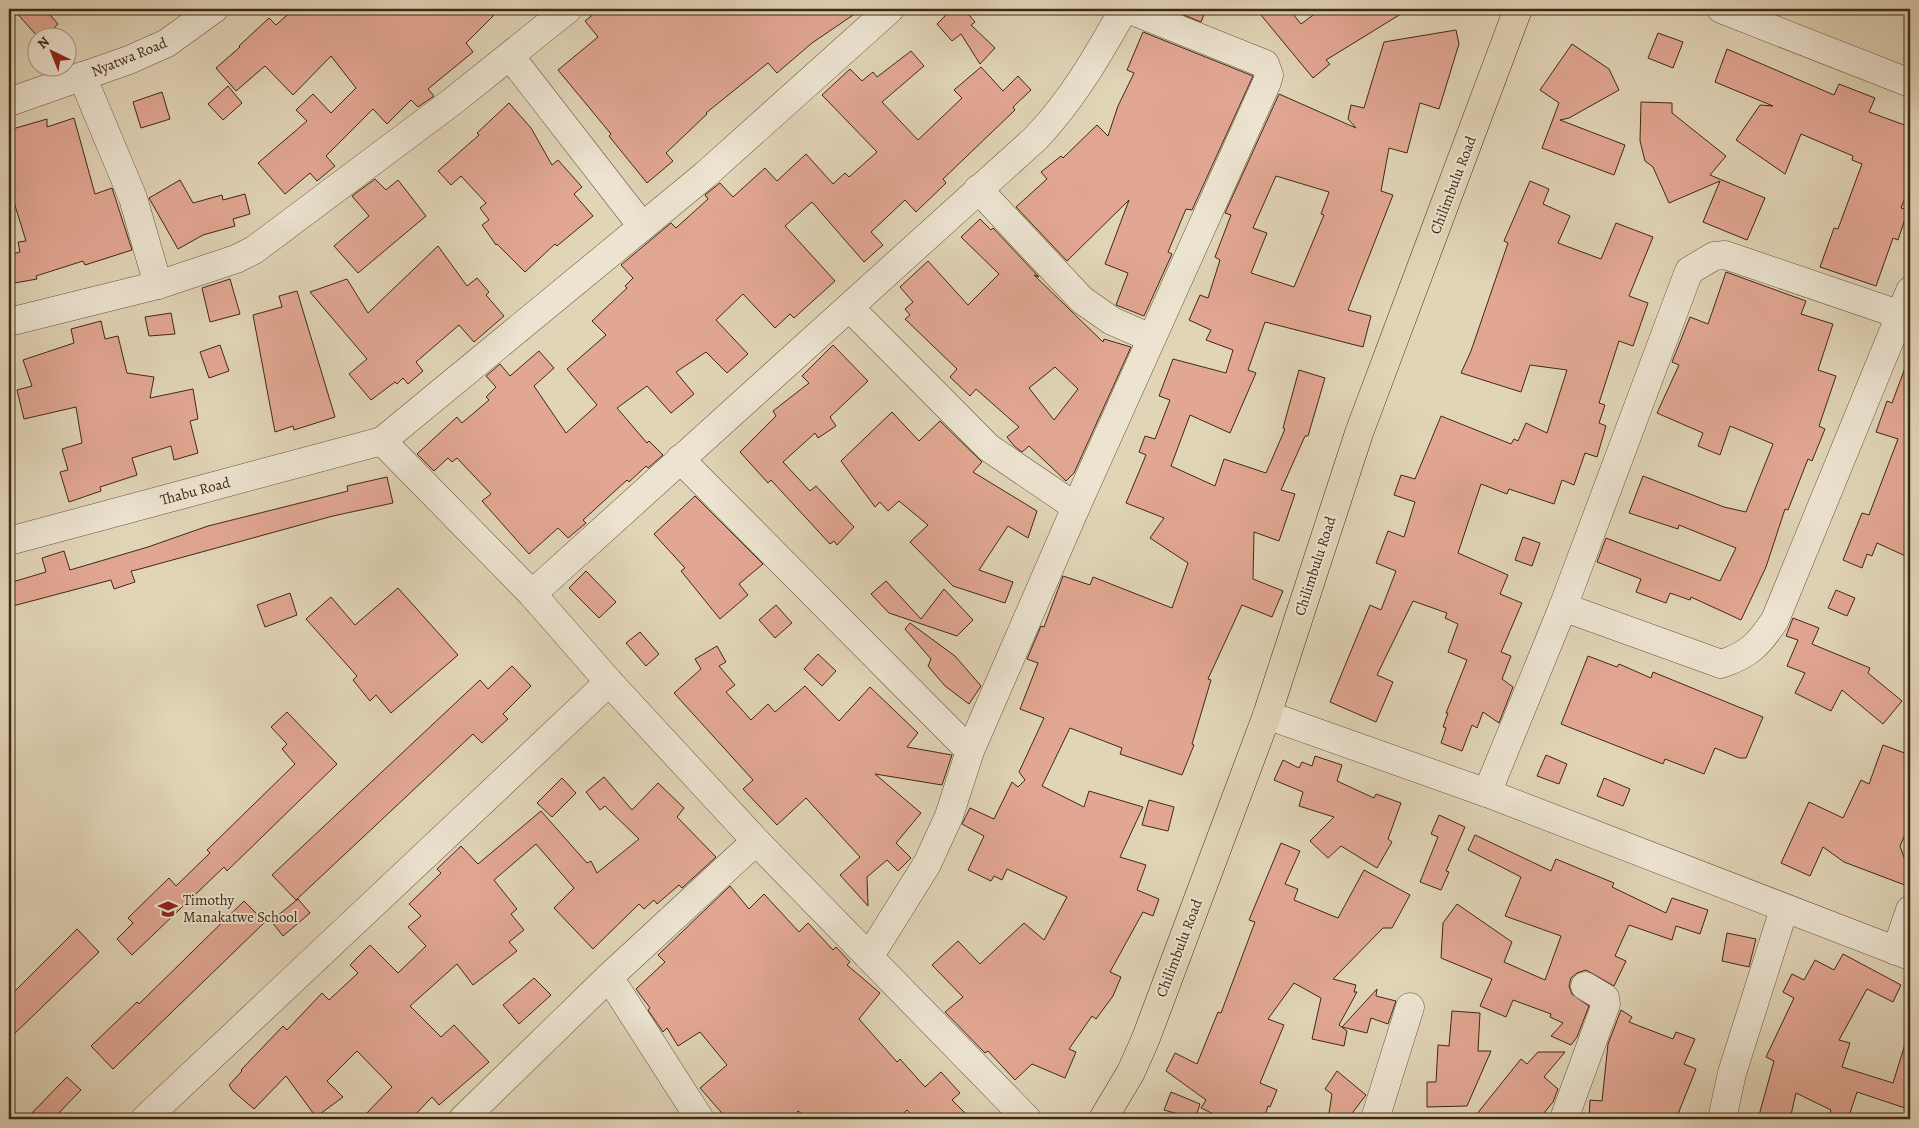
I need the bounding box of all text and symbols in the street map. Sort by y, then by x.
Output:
north arrow [28,28,78,78]
text: N [33,32,54,53]
street label: Nyatwa Road [88,32,171,81]
street label: Chilimbulu Road [1425,132,1481,237]
street label: Thabu Road [158,472,233,510]
street label: Chilimbulu Road [1289,513,1341,618]
place label: Timothy Manakatwe School [183,890,298,927]
street label: Chilimbulu Road [1151,895,1207,1000]
school or university icon: Timothy Manakatwe School [157,898,179,920]

